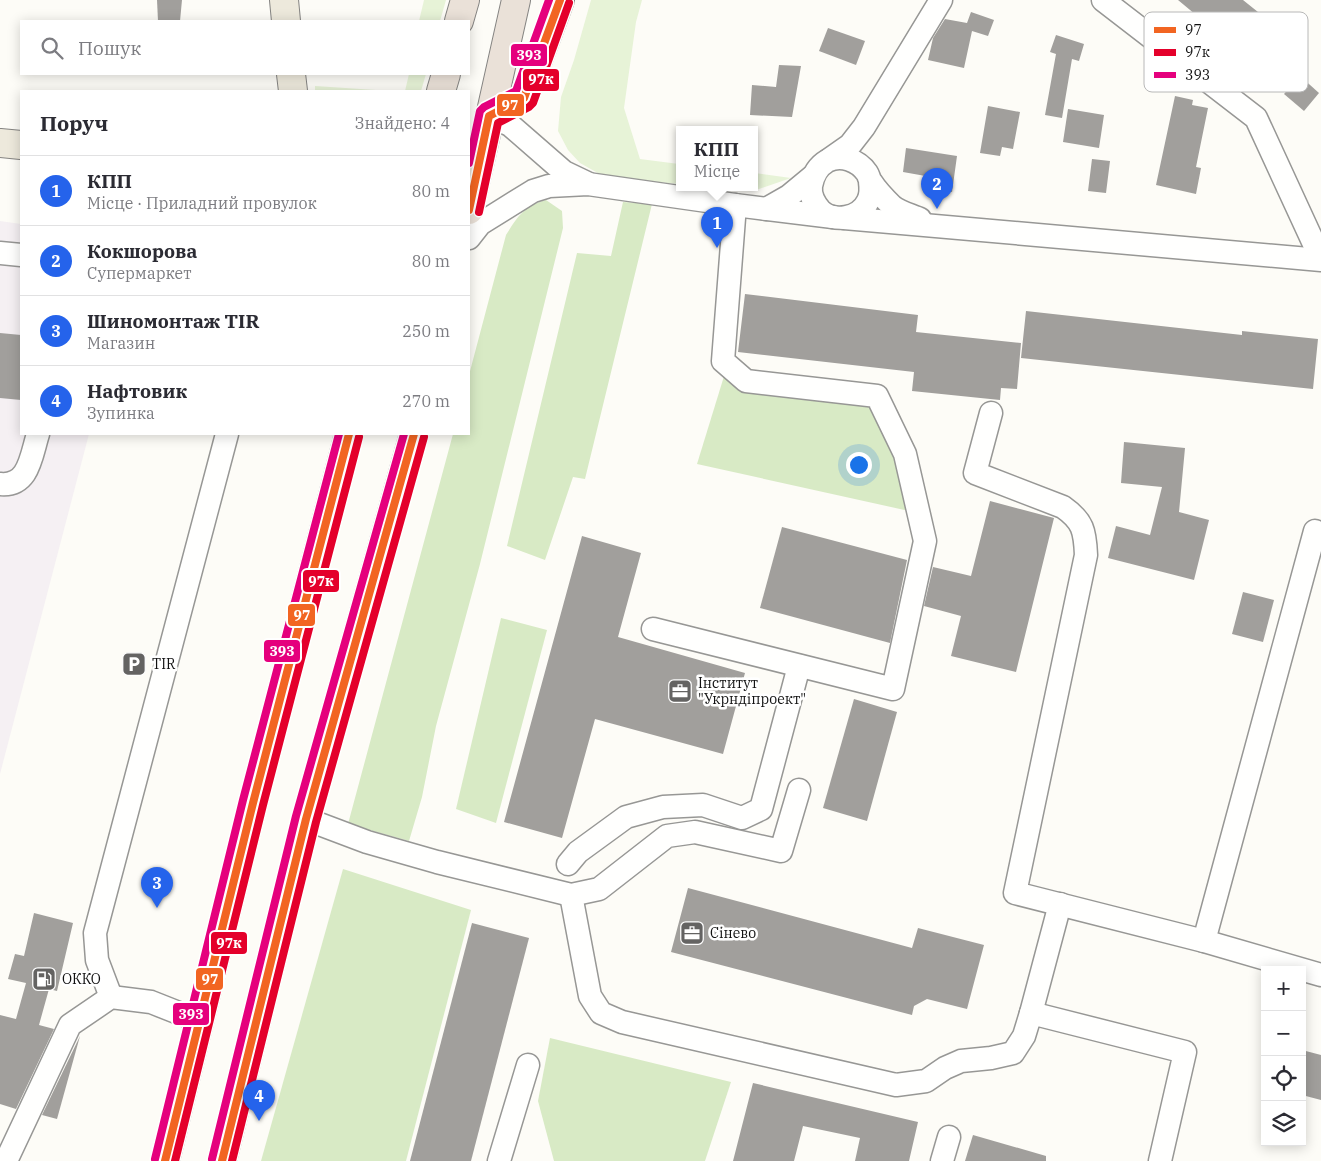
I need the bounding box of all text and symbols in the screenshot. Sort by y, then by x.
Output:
legend [1144,12,1308,92]
search box [20,20,470,75]
text: 97 [1185,21,1202,39]
icon: search [38,34,66,62]
text: Пошук [78,36,141,60]
line badge: 393 [510,43,548,67]
text: 97к [1185,43,1210,61]
text: 393 [516,46,542,64]
text: 393 [1185,66,1210,84]
line badge: 97к [522,68,560,92]
text: 97к [528,70,554,88]
line badge: 97 [496,93,525,117]
text: 97 [502,96,518,114]
text: Поруч [40,109,108,137]
text: Знайдено: 4 [355,113,450,133]
popup [676,126,758,191]
text: КПП [694,137,739,161]
text: Місце [694,161,740,181]
pin: 2 [921,168,953,209]
text: КПП [87,169,132,193]
text: 1 [51,181,61,201]
text: 80 m [412,181,450,201]
text: Місце · Приладний провулок [87,193,317,213]
pin: 1 [701,207,733,248]
text: Кокшорова [87,239,197,263]
text: 2 [51,251,61,271]
text: 80 m [412,251,450,271]
text: Супермаркет [87,263,192,283]
text: Шиномонтаж TIR [87,309,259,333]
text: 3 [51,321,61,341]
text: 250 m [402,321,450,341]
text: Магазин [87,333,155,353]
text: Нафтовик [87,379,187,403]
text: 4 [51,391,61,411]
text: 270 m [402,391,450,411]
text: Зупинка [87,403,155,423]
your location [846,452,872,478]
line badge: 97к [302,569,340,593]
text: 97к [308,572,334,590]
line badge: 97 [287,603,316,627]
text: 97 [294,606,310,624]
line badge: 393 [263,639,301,663]
text: 393 [269,642,295,660]
parking icon: TIR [121,651,147,677]
place label: TIR [152,655,176,673]
place label: Інститут "Укрндіпроект" [698,674,806,708]
office icon: Інститут "Укрндіпроект" [667,678,693,704]
pin: 3 [141,867,173,908]
office icon: Сінево [679,920,705,946]
place label: Сінево [710,924,756,942]
line badge: 97к [210,931,248,955]
text: 97к [216,934,242,952]
fuel station icon: ОККО [31,966,57,992]
map controls [1261,966,1306,1146]
button: + [1261,966,1306,1011]
line badge: 97 [195,967,224,991]
place label: ОККО [62,970,101,988]
text: 97 [202,970,218,988]
line badge: 393 [172,1002,210,1026]
text: 393 [178,1005,204,1023]
button: − [1261,1011,1306,1056]
button: locate [1261,1056,1306,1101]
pin: 4 [243,1080,275,1121]
button: layers [1261,1101,1306,1146]

